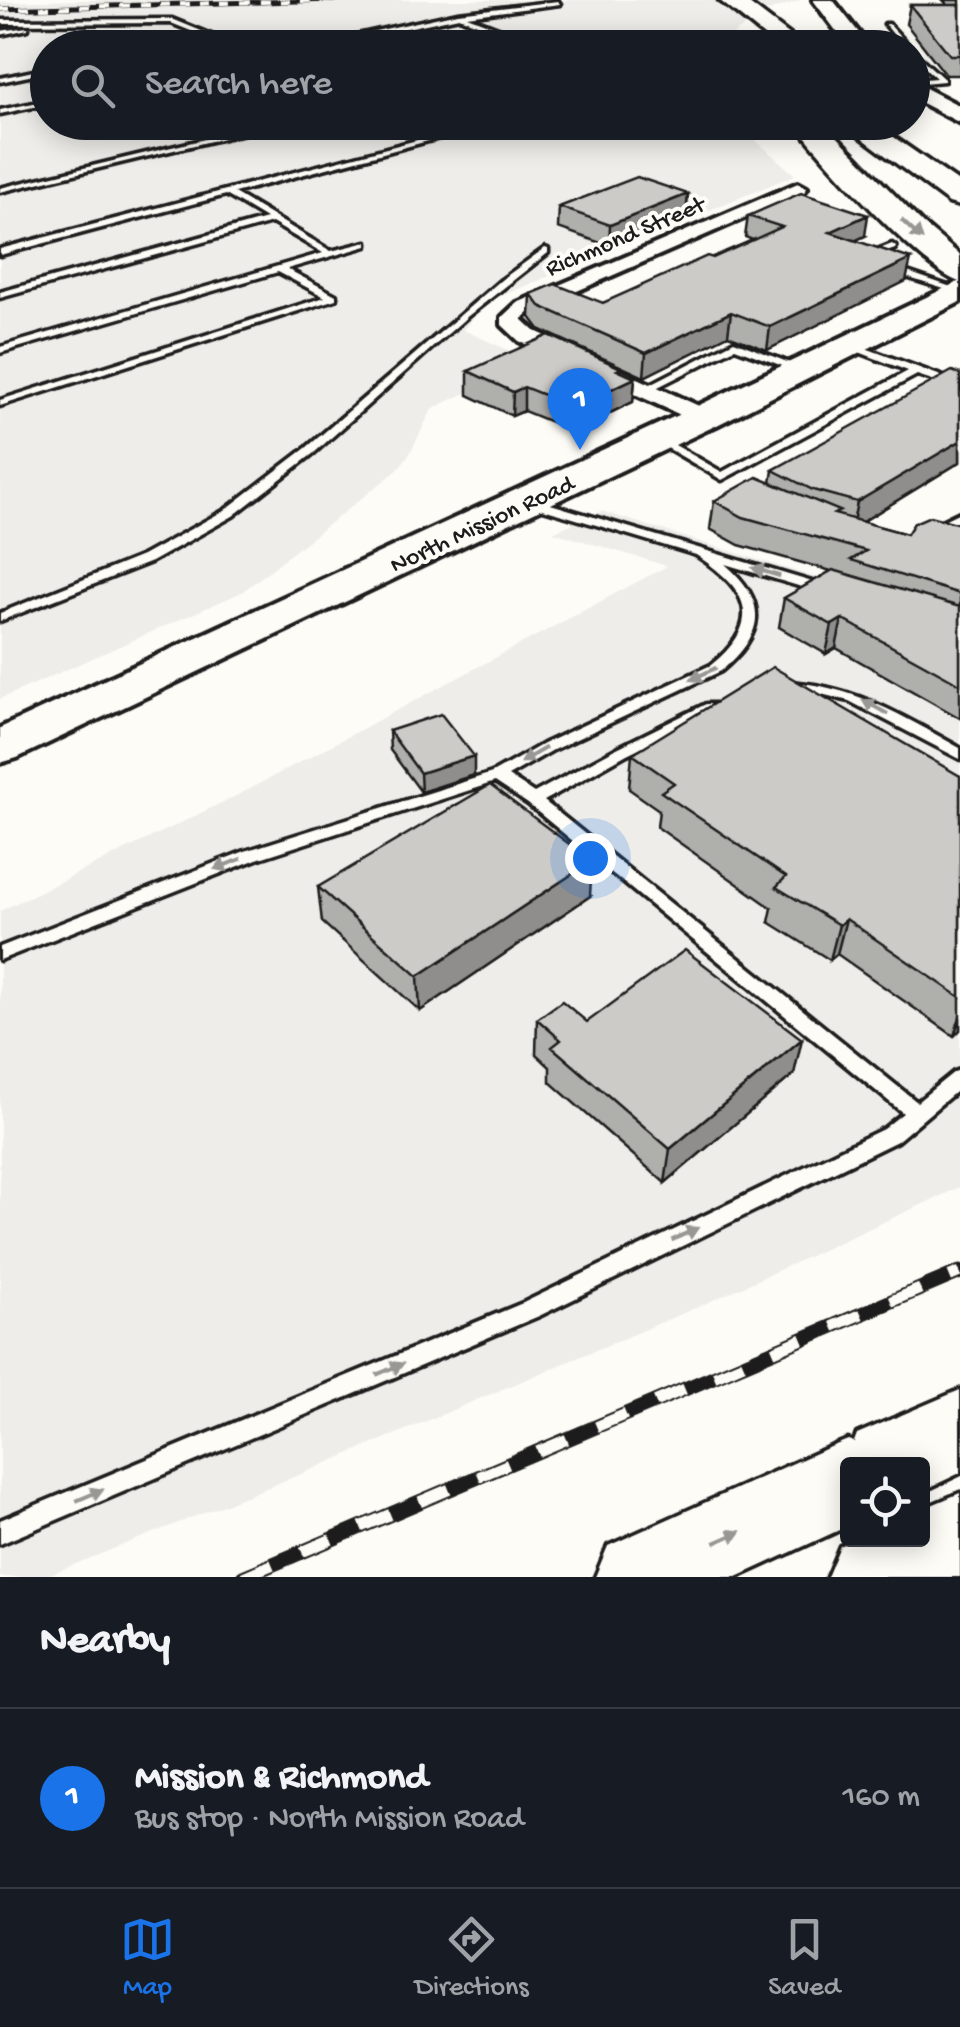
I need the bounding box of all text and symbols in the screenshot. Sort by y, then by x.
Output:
search box [30,30,930,140]
icon: search [65,58,120,113]
text: Search here [145,63,332,107]
street label: Richmond Street [542,191,711,285]
one-way arrow [900,218,924,241]
pin: 1 [548,368,612,450]
street label: North Mission Road [386,470,582,581]
one-way arrow [750,564,781,579]
one-way arrow [688,665,717,682]
one-way arrow [860,699,889,716]
one-way arrow [519,746,548,763]
your location [565,833,616,884]
one-way arrow [213,857,243,873]
one-way arrow [671,1226,700,1243]
one-way arrow [375,1361,404,1377]
map controls [840,1457,930,1547]
button: locate [840,1457,930,1547]
one-way arrow [75,1487,105,1503]
one-way arrow [714,1528,743,1545]
text: Nearby [40,1618,170,1667]
text: Mission & Richmond [135,1757,428,1801]
text: 1 [66,1779,79,1817]
text: 160 m [842,1779,920,1817]
text: Bus stop · North Mission Road [135,1801,524,1839]
tab: Map [120,1912,175,2005]
tab: Directions [415,1912,529,2005]
tab: Saved [768,1912,840,2005]

